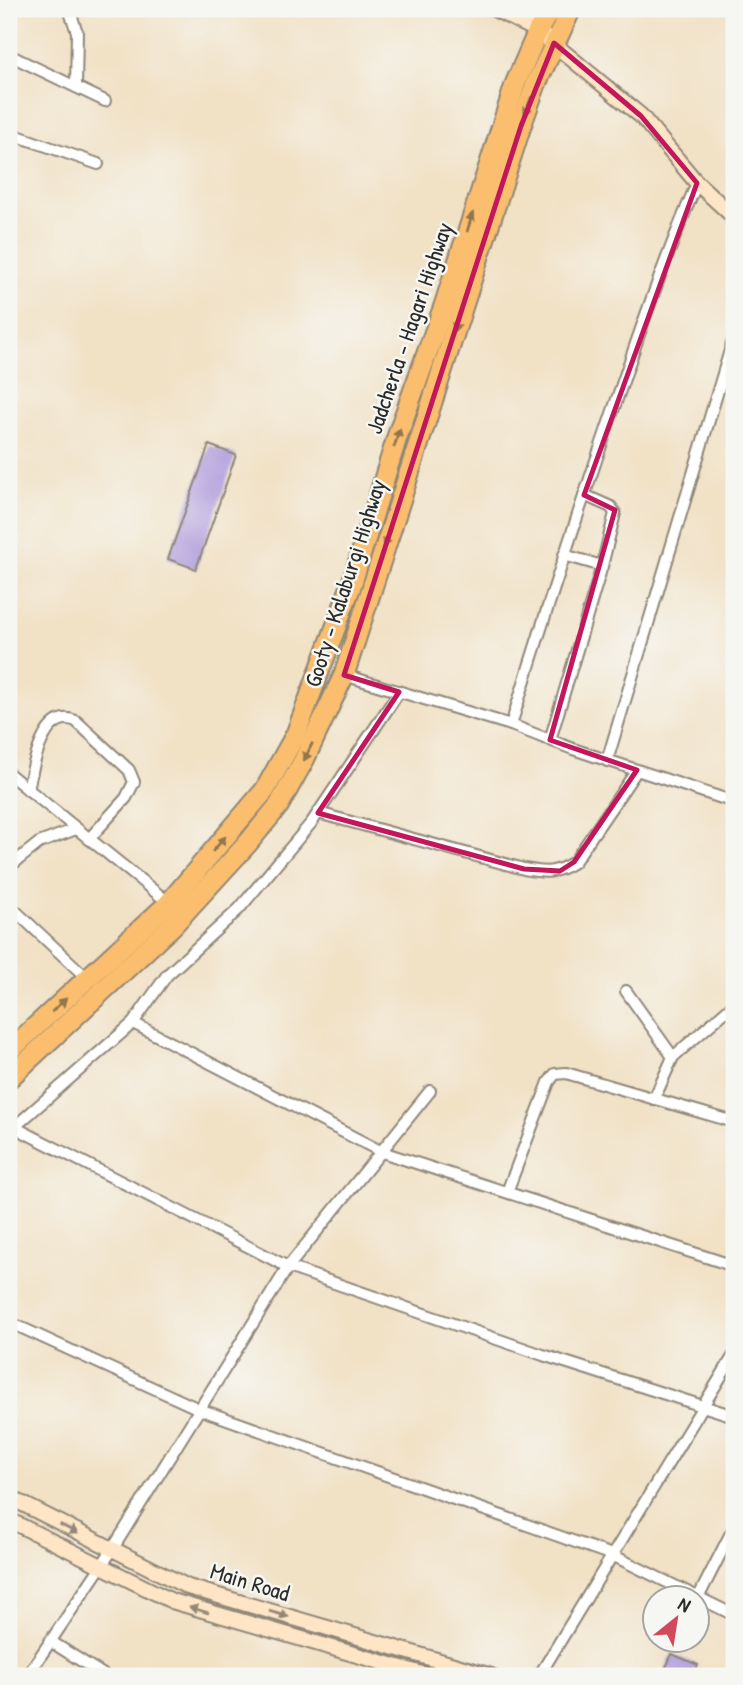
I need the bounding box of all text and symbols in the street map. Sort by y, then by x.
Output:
one-way arrow [522,96,533,117]
one-way arrow [465,212,475,233]
street label: Jadcherla - Hagari Highway [358,218,459,438]
one-way arrow [451,312,461,333]
one-way arrow [393,427,403,448]
street label: Gooty - Kalaburgi Highway [296,475,393,691]
one-way arrow [381,528,391,549]
one-way arrow [303,742,314,762]
one-way arrow [211,835,227,853]
one-way arrow [50,997,68,1013]
one-way arrow [59,1523,79,1534]
street label: Main Road [207,1555,294,1608]
north arrow [642,1584,712,1654]
text: N [674,1590,695,1618]
one-way arrow [188,1604,209,1614]
one-way arrow [269,1610,290,1620]

